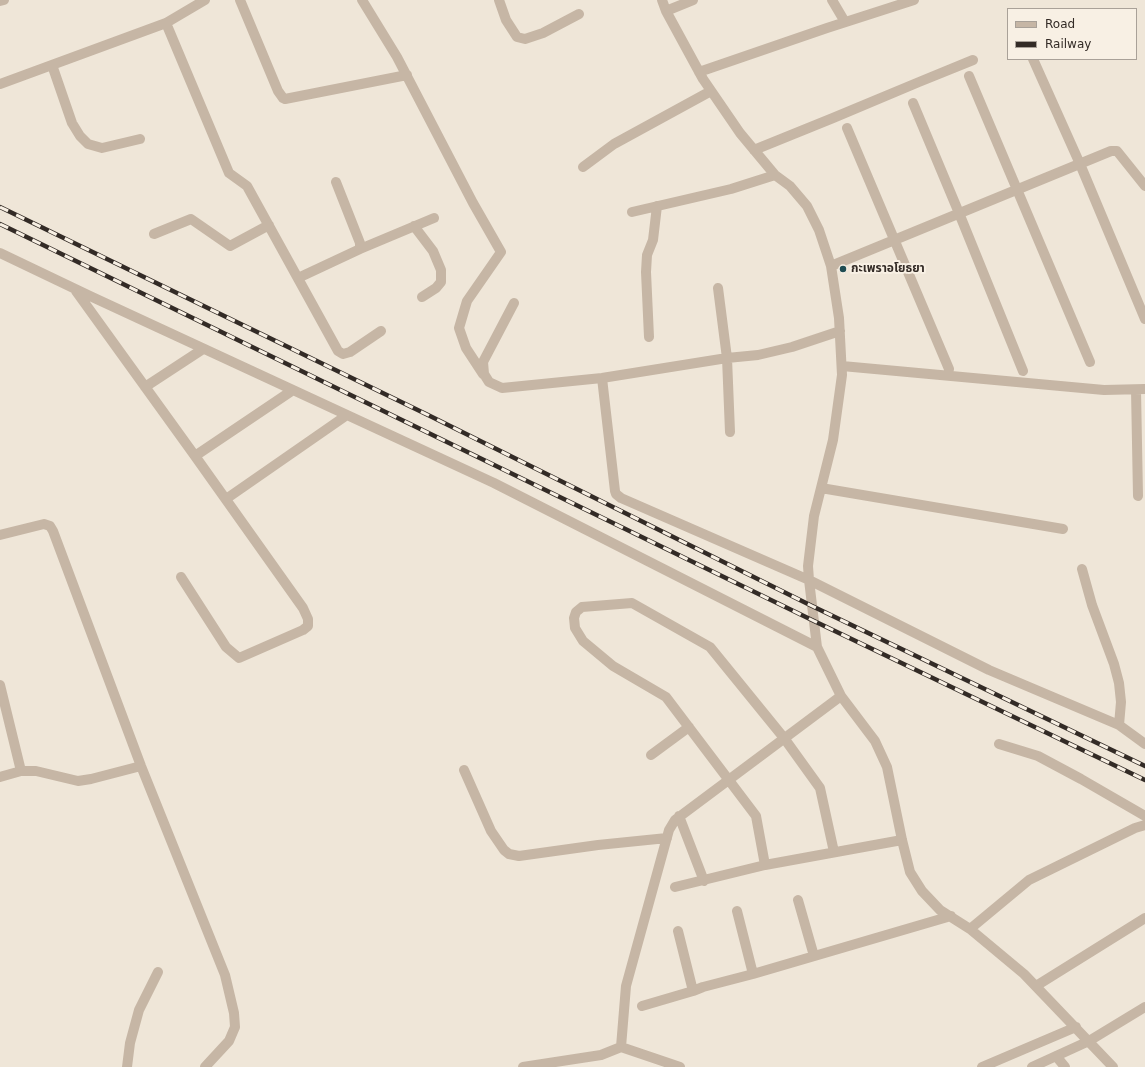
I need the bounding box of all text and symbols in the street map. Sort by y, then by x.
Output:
legend [1007,8,1137,60]
text: Road [1045,17,1075,31]
text: Railway [1045,37,1091,51]
place label: กะเพราอโยธยา [851,262,925,276]
marker: กะเพราอโยธยา [838,264,848,274]

